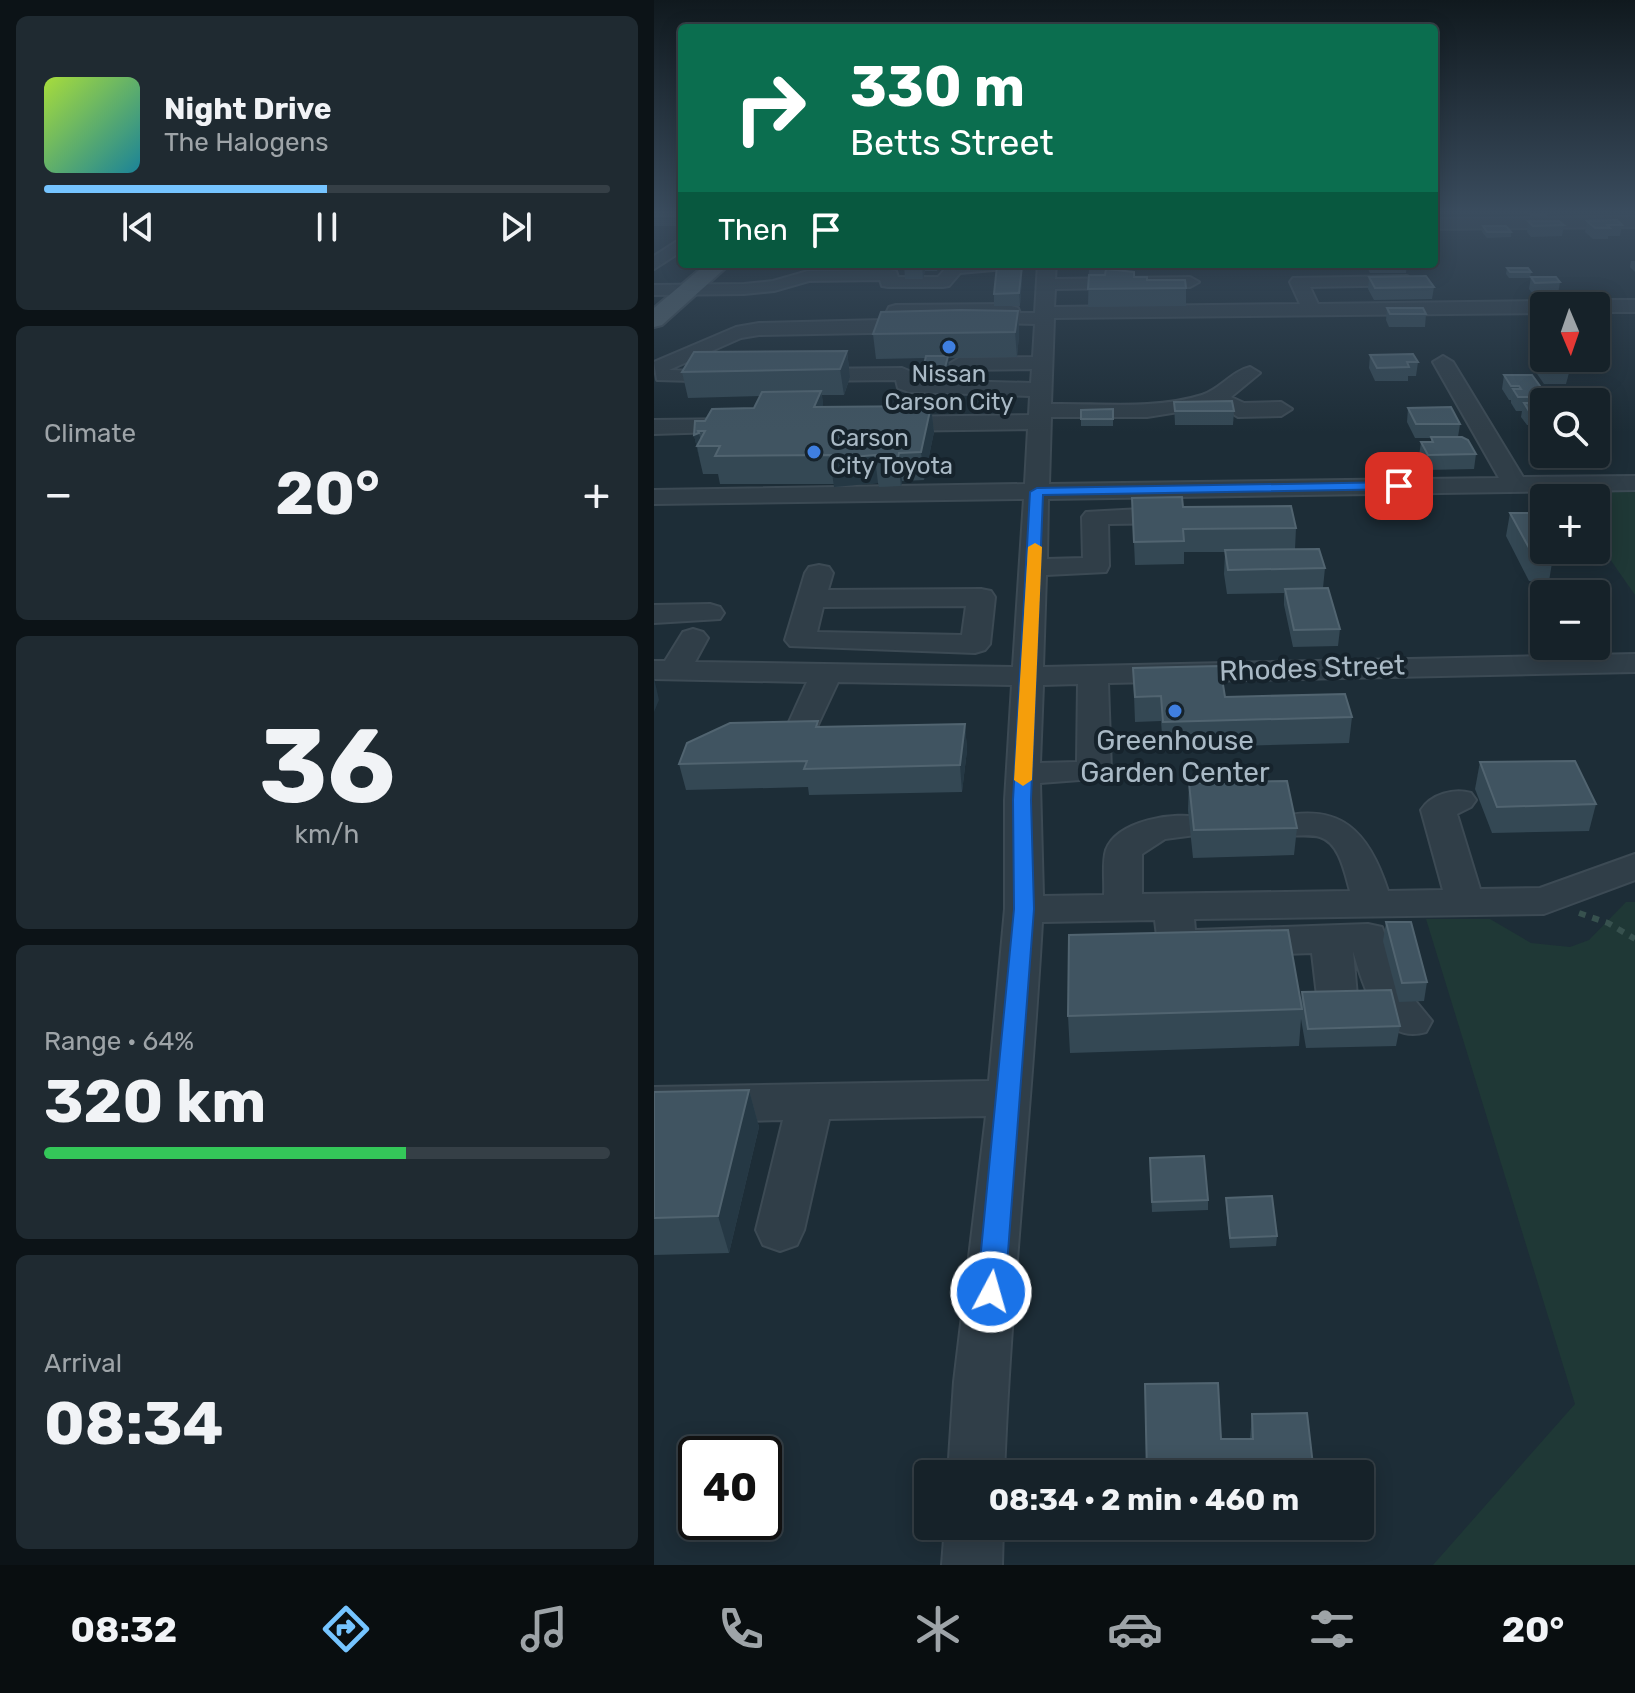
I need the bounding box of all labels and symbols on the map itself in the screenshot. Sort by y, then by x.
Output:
north arrow [1530,292,1610,372]
marker: Nissan Carson City [940,338,958,356]
place label: Nissan Carson City [884,360,1014,416]
place label: Carson City Toyota [830,424,953,480]
marker: Carson City Toyota [805,443,823,461]
pin [1365,452,1433,520]
street label: Rhodes Street [1219,648,1406,688]
marker: Greenhouse Garden Center [1166,702,1184,720]
place label: Greenhouse Garden Center [1080,724,1270,789]
position arrow [949,1250,1033,1334]
speed limit sign: 40 [678,1436,782,1540]

